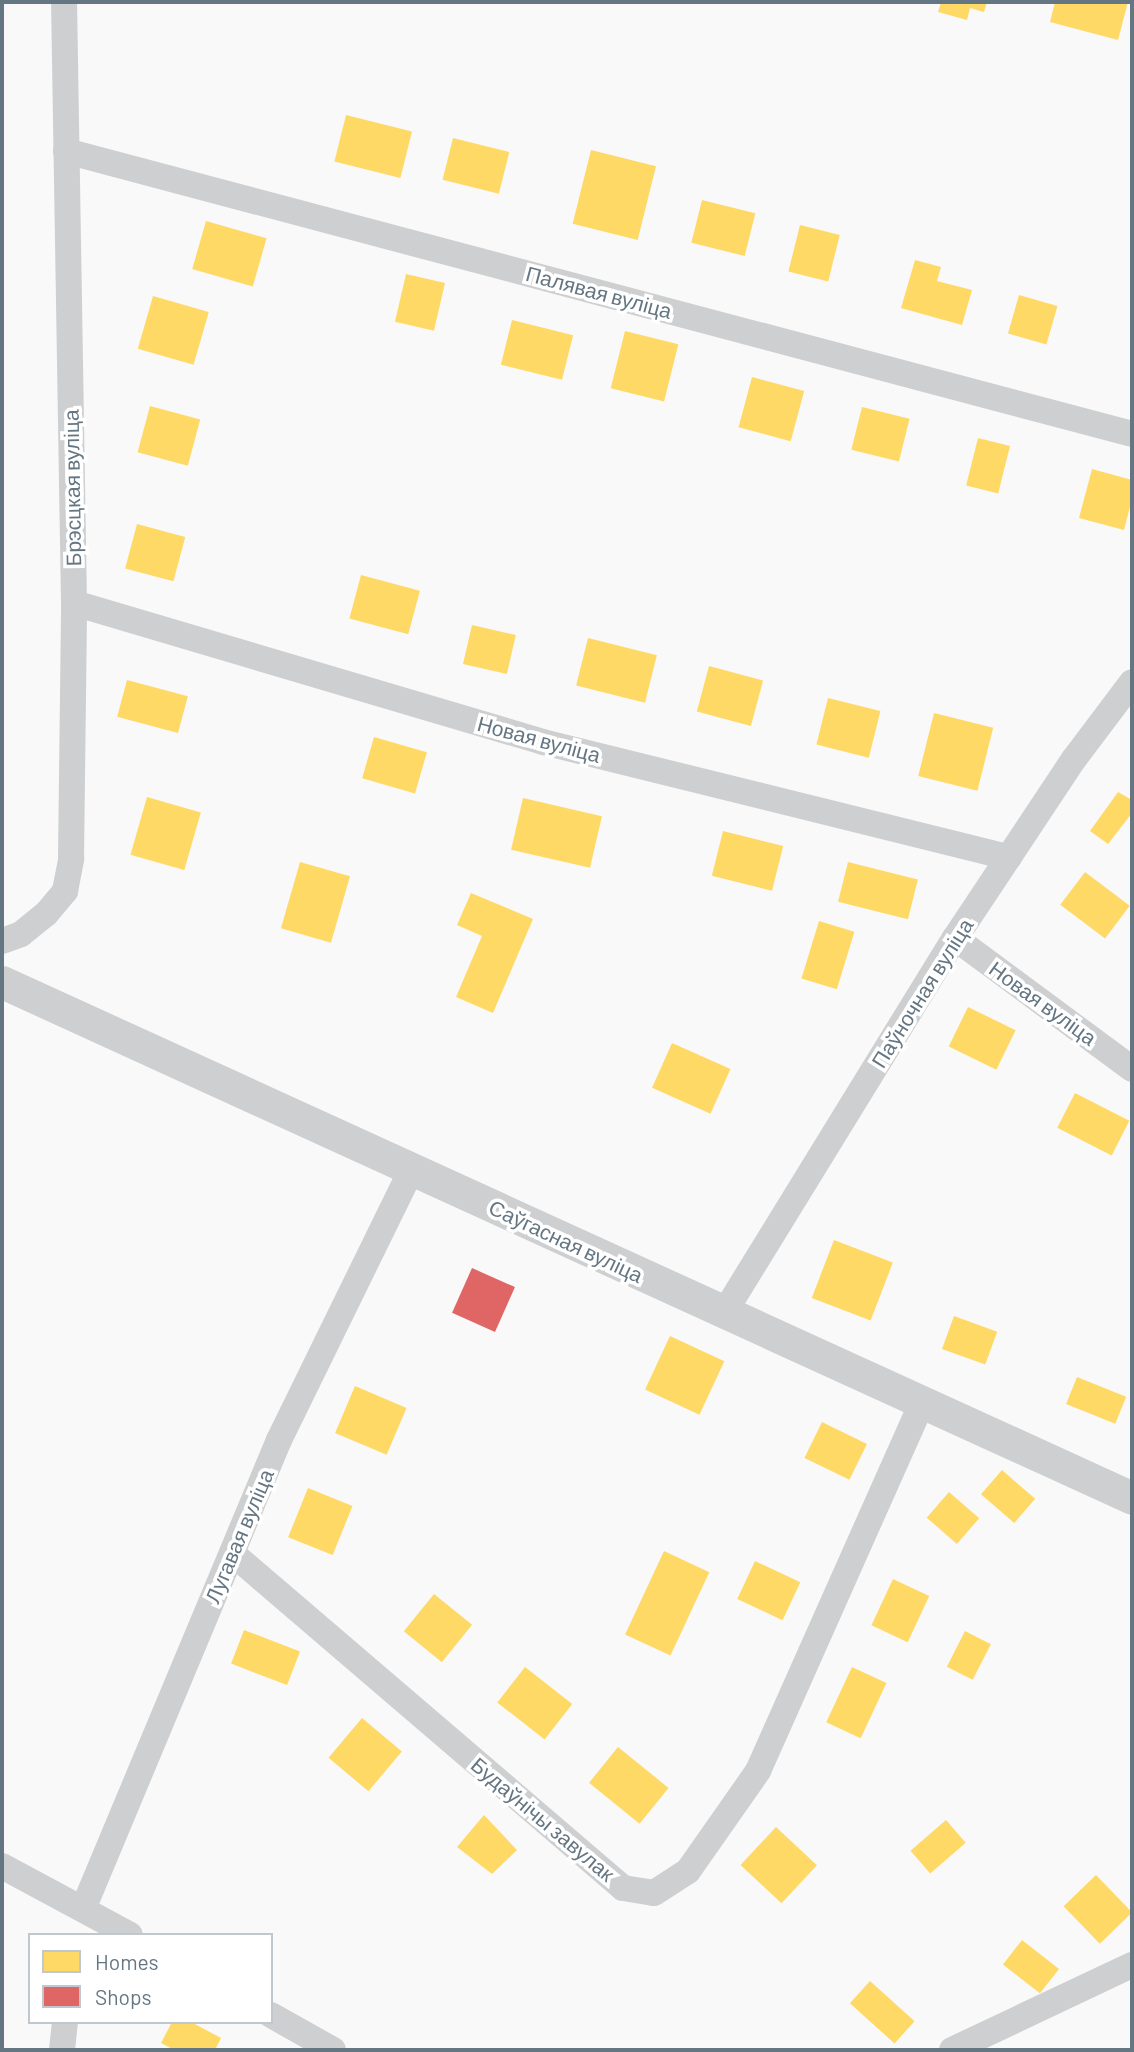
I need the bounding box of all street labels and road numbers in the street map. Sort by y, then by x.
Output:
street label: Палявая вуліца [523,260,675,324]
street label: Брэсцкая вуліца [58,409,86,567]
street label: Новая вуліца [475,710,603,768]
street label: Паўночная вуліца [866,914,978,1072]
street label: Новая вуліца [984,956,1102,1050]
street label: Саўгасная вуліца [485,1194,647,1288]
street label: Лугавая вуліца [199,1465,279,1607]
street label: Будаўнічы завулак [466,1752,620,1886]

